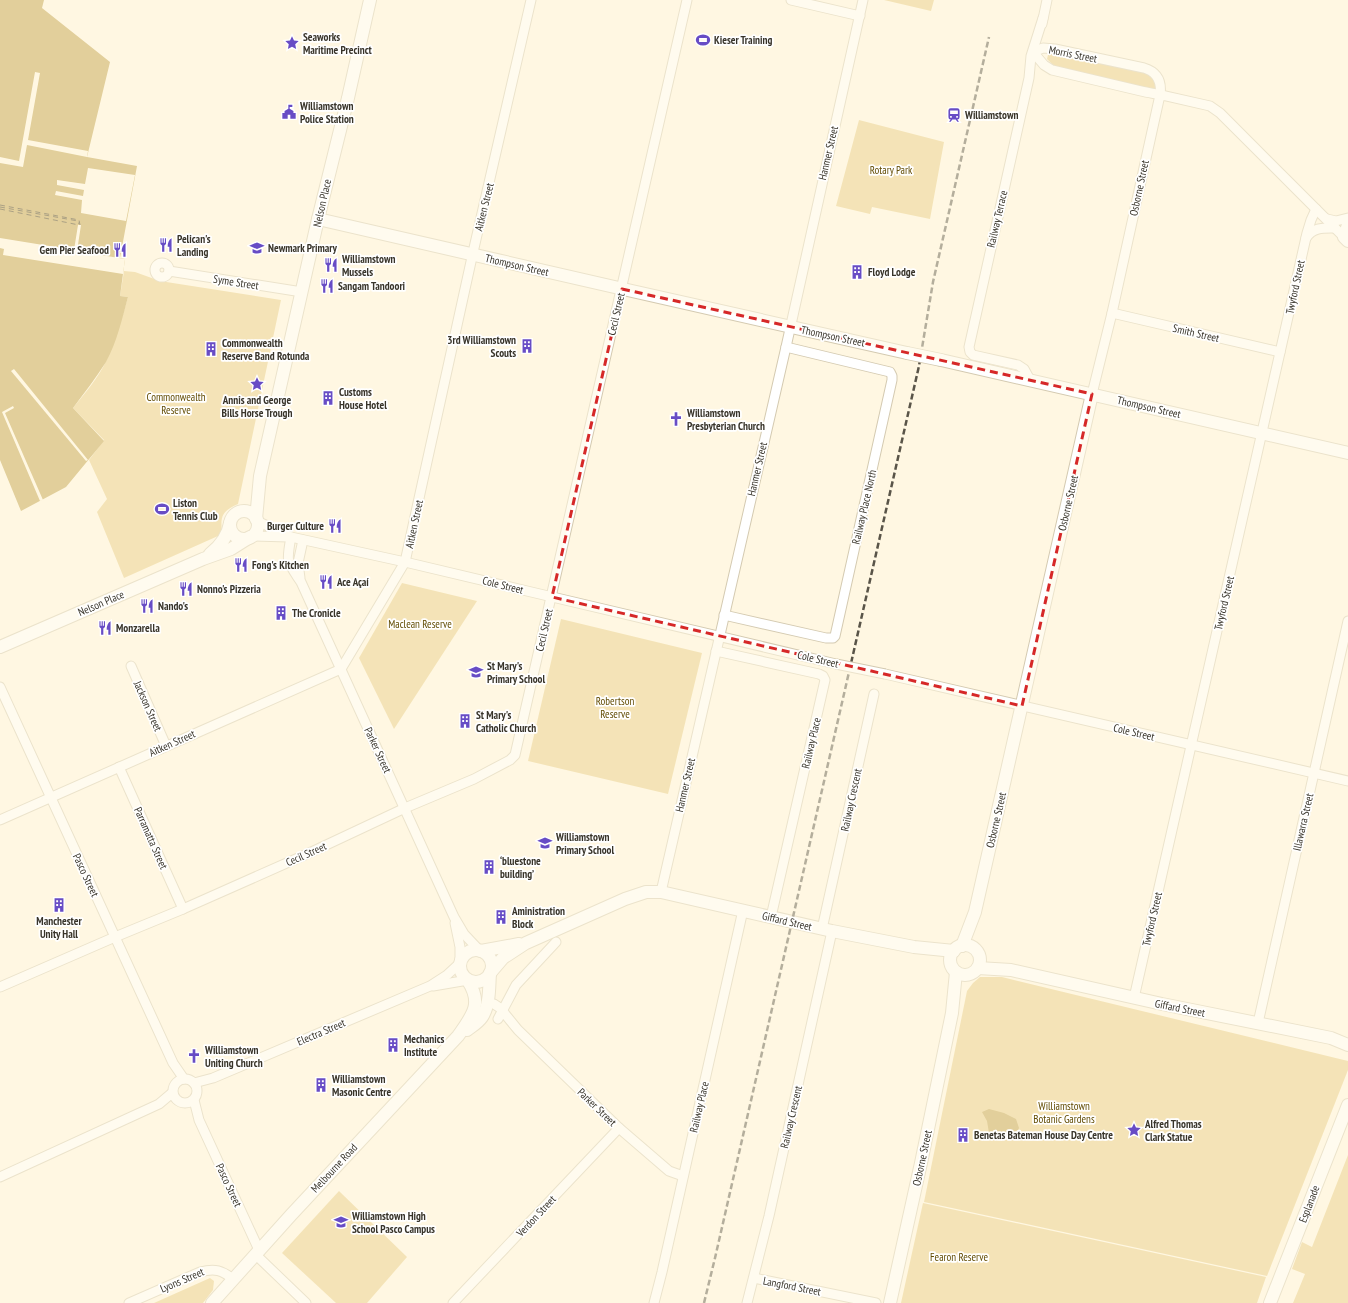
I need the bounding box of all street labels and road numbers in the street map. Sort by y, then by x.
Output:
street label: Morris Street [1048,42,1098,66]
street label: Hanmer Street [815,125,841,181]
street label: Osborne Street [1126,159,1152,217]
street label: Nelson Place [310,177,334,228]
street label: Aitken Street [471,181,497,233]
street label: Railway Terrace [984,189,1010,249]
street label: Thompson Street [484,251,550,279]
street label: Twyford Street [1282,259,1308,315]
street label: Syme Street [212,272,260,292]
street label: Cecil Street [604,291,628,337]
street label: Smith Street [1171,321,1221,345]
street label: Thompson Street [800,322,866,350]
street label: Thompson Street [1116,393,1182,421]
street label: Hanmer Street [744,441,770,497]
street label: Railway Place North [849,468,879,546]
street label: Osborne Street [1055,474,1081,532]
street label: Aitken Street [402,498,426,550]
street label: Cole Street [481,573,525,597]
street label: Twyford Street [1211,575,1237,631]
street label: Nelson Place [76,587,127,619]
street label: Cecil Street [532,607,556,653]
street label: Cole Street [796,647,840,671]
street label: Jackson Street [130,678,165,733]
street label: Railway Place [798,716,824,770]
street label: Cole Street [1112,720,1156,744]
street label: Parker Street [361,725,395,775]
street label: Aitken Street [147,727,197,759]
street label: Hanmer Street [672,757,698,813]
street label: Railway Crescent [838,767,864,833]
street label: Osborne Street [983,791,1009,849]
street label: Illawarra Street [1290,792,1316,852]
street label: Parramatta Street [131,805,171,871]
street label: Cecil Street [283,839,329,869]
street label: Pasco Street [70,851,102,899]
street label: Twyford Street [1139,891,1165,947]
street label: Giffard Street [761,908,813,934]
street label: Giffard Street [1154,996,1206,1020]
street label: Electra Street [295,1016,347,1048]
street label: Railway Place [686,1080,712,1134]
street label: Railway Crescent [777,1084,805,1150]
street label: Parker Street [575,1085,619,1129]
street label: Osborne Street [909,1129,935,1187]
street label: Melbourne Road [308,1140,360,1195]
street label: Pasco Street [213,1161,245,1209]
street label: Esplanade [1296,1183,1323,1225]
street label: Verdon Street [513,1192,559,1240]
street label: Lyons Street [158,1265,206,1295]
street label: Langford Street [762,1274,822,1298]

